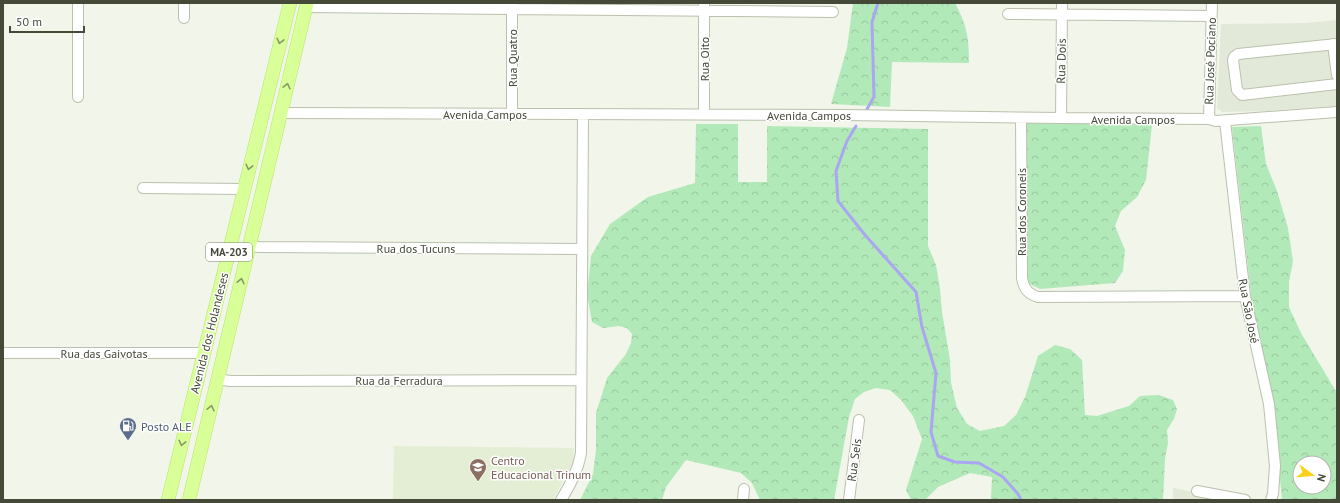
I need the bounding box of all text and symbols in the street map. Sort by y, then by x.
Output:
scale bar [10,8,84,34]
text: 50 m [16,14,42,29]
street label: Rua José Pociano [1201,17,1219,105]
street label: Rua Quatro [505,29,520,87]
street label: Rua Oito [697,37,712,81]
one-way arrow [277,38,285,44]
street label: Rua Dois [1053,38,1069,84]
one-way arrow [282,83,291,90]
street label: Avenida Campos [443,107,527,122]
street label: Avenida Campos [767,108,851,123]
street label: Avenida Campos [1091,112,1175,127]
one-way arrow [246,164,254,170]
street label: Rua dos Coroneis [1014,168,1029,256]
street label: Rua dos Tucuns [377,241,455,256]
road number: MA-203 [206,243,252,261]
street label: Avenida dos Holandeses [187,271,231,395]
street label: Rua São José [1235,277,1263,345]
one-way arrow [236,278,244,284]
street label: Rua das Gaivotas [61,346,147,361]
street label: Rua da Ferradura [355,373,443,388]
one-way arrow [206,404,214,411]
fuel station icon: Posto ALE [118,416,138,441]
place label: Posto ALE [141,419,192,434]
street label: Rua Seis [844,437,864,483]
one-way arrow [178,439,187,446]
place label: Centro Educacional Trinum [491,453,591,482]
north arrow [1292,455,1332,495]
school or university icon: Centro Educacional Trinum [468,457,488,482]
text: N [1314,472,1329,483]

